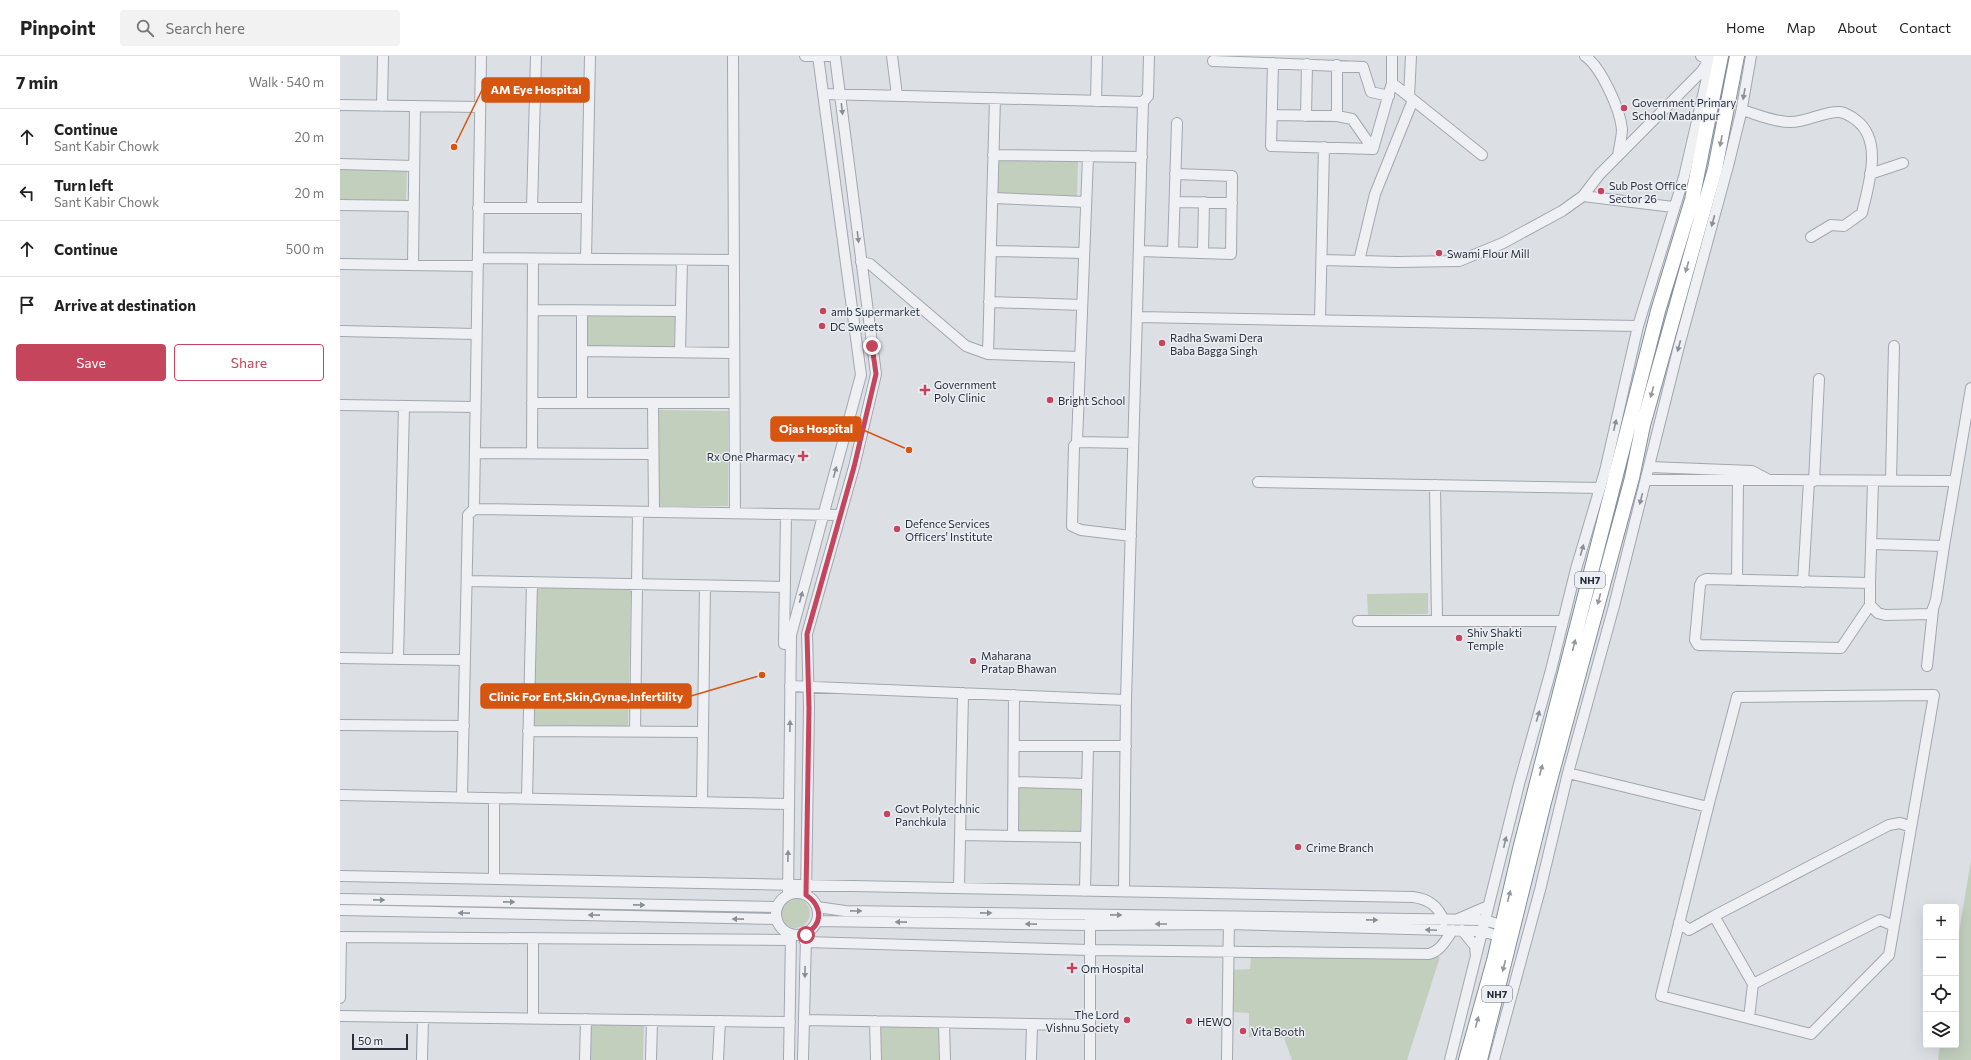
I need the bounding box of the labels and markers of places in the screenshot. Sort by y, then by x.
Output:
callout: AM Eye Hospital [482,78,589,102]
place label: Government Primary School Madanpur [1632,96,1737,122]
marker: Government Primary School Madanpur [1619,103,1629,113]
place label: Sub Post Office Sector 26 [1609,179,1687,205]
marker: Sub Post Office Sector 26 [1596,186,1606,196]
place label: Swami Flour Mill [1447,247,1529,260]
marker: Swami Flour Mill [1434,248,1444,258]
place label: amb Supermarket [831,305,920,318]
marker: amb Supermarket [818,306,828,316]
place label: DC Sweets [830,320,884,333]
marker: DC Sweets [817,321,827,331]
place label: Radha Swami Dera Baba Bagga Singh [1170,331,1263,357]
marker: Radha Swami Dera Baba Bagga Singh [1157,338,1167,348]
place label: Government Poly Clinic [934,378,997,404]
marker: Government Poly Clinic [919,384,931,396]
place label: Bright School [1058,394,1125,407]
marker: Bright School [1045,395,1055,405]
callout: Ojas Hospital [771,417,861,441]
place label: Rx One Pharmacy [707,450,795,463]
marker: Rx One Pharmacy [798,451,808,461]
place label: Defence Services Officers' Institute [905,517,993,543]
marker: Defence Services Officers' Institute [892,524,902,534]
place label: Shiv Shakti Temple [1467,626,1522,652]
marker: Shiv Shakti Temple [1454,633,1464,643]
place label: Maharana Pratap Bhawan [981,649,1057,675]
marker: Maharana Pratap Bhawan [968,656,978,666]
callout: Clinic For Ent,Skin,Gynae,Infertility [481,684,691,708]
place label: Govt Polytechnic Panchkula [895,802,980,828]
marker: Govt Polytechnic Panchkula [882,809,892,819]
place label: Crime Branch [1306,841,1373,854]
marker: Crime Branch [1293,842,1303,852]
marker: Om Hospital [1066,962,1078,974]
place label: Om Hospital [1081,962,1144,975]
place label: The Lord Vishnu Society [1046,1008,1119,1034]
marker: The Lord Vishnu Society [1122,1015,1132,1025]
place label: HEWO [1197,1015,1232,1028]
marker: HEWO [1184,1016,1194,1026]
place label: Vita Booth [1251,1025,1305,1038]
marker: Vita Booth [1238,1026,1248,1036]

